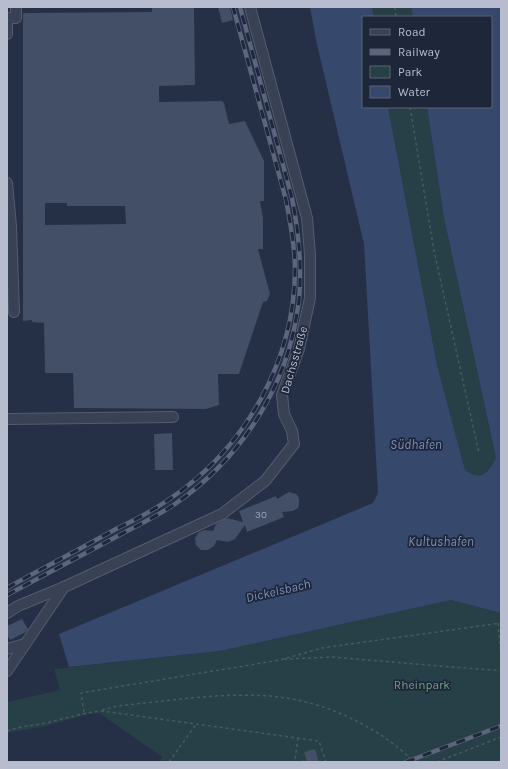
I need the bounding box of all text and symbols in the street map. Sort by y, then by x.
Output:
legend [362,16,492,108]
text: Road [398,25,426,39]
text: Railway [398,45,440,59]
text: Park [398,65,423,79]
text: Water [398,85,431,99]
street label: Dachsstraße [278,325,310,395]
water label: Südhafen [390,437,442,452]
house number: 30 [255,509,267,521]
water label: Kultushafen [408,534,474,549]
water label: Dickelsbach [244,576,312,605]
park label: Rheinpark [394,678,450,692]

